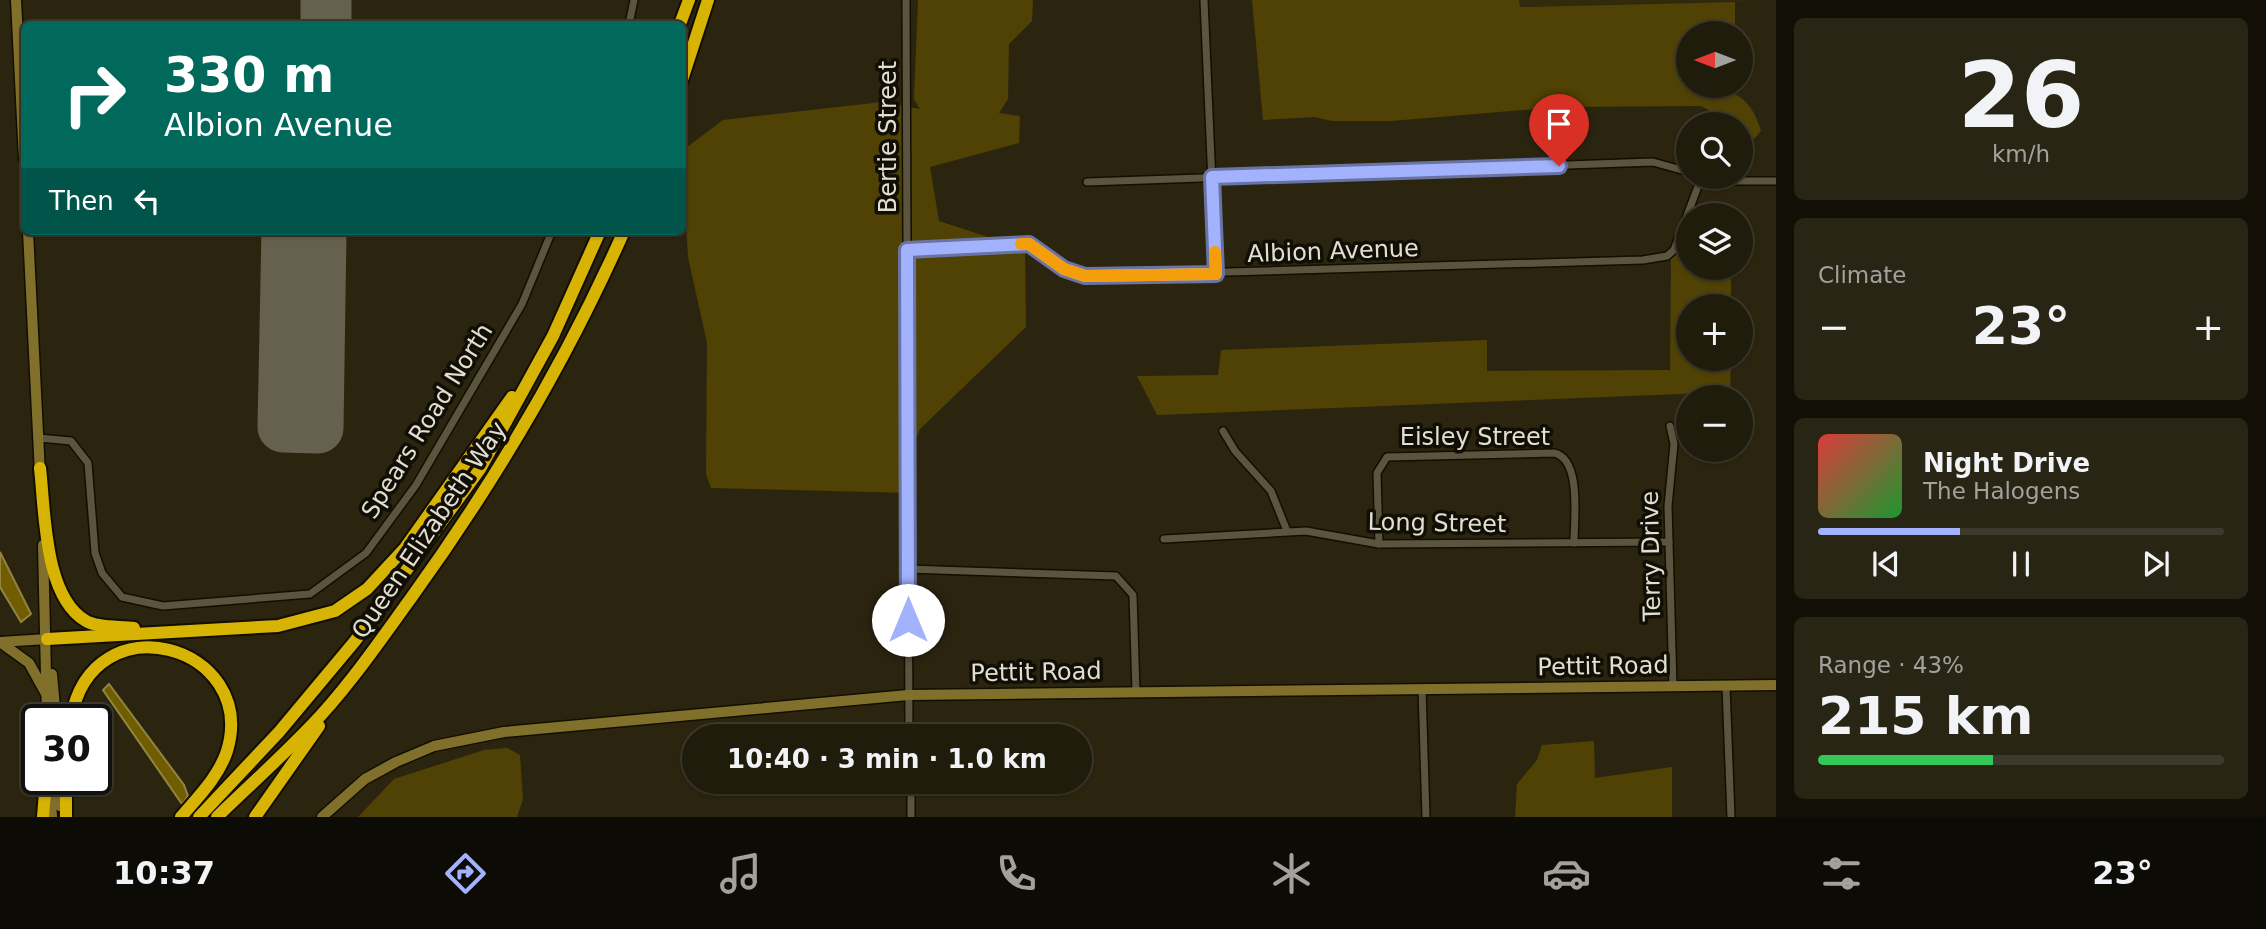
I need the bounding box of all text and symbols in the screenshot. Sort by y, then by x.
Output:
north arrow [1676,21,1754,98]
map controls [1676,21,1753,462]
text: 26 [1958,43,2084,148]
text: 330 m [164,47,334,104]
icon: right [49,49,140,140]
street label: Bertie Street [874,61,902,213]
pin [1529,94,1589,166]
icon: arrive [1540,105,1578,143]
text: Albion Avenue [164,106,393,144]
button: search [1676,112,1753,189]
text: km/h [1992,141,2050,167]
icon: left [128,182,166,220]
text: Then [49,186,114,216]
button: layers [1676,203,1753,280]
street label: Albion Avenue [1247,234,1419,268]
text: Climate [1818,262,1907,288]
button: + [1676,294,1753,371]
text: 23° [1972,296,2070,356]
text: − [1818,305,1850,349]
text: + [2192,305,2224,349]
street label: Spears Road North [356,318,498,524]
button: − [1676,385,1753,462]
street label: Queen Elizabeth Way [346,416,512,644]
street label: Eisley Street [1400,423,1550,451]
text: Night Drive [1923,448,2090,478]
text: The Halogens [1923,478,2080,504]
street label: Terry Drive [1636,491,1666,622]
street label: Long Street [1367,508,1507,538]
icon: previous [1867,545,1905,583]
icon: pause [2002,545,2040,583]
icon: next [2137,545,2175,583]
position arrow [871,583,945,657]
street label: Pettit Road [1537,651,1669,681]
text: Range · 43% [1818,652,1964,678]
street label: Pettit Road [970,657,1102,687]
text: 215 km [1818,686,2033,746]
speed limit sign: 30 [21,704,112,795]
text: 10:40 · 3 min · 1.0 km [727,744,1047,774]
icon: directions [441,849,490,898]
icon: music [716,849,765,898]
icon: phone [992,849,1041,898]
icon: climate [1267,849,1316,898]
icon: car [1542,849,1591,898]
icon: filters [1817,849,1866,898]
text: 10:37 [113,854,215,892]
text: 23° [2092,854,2153,892]

